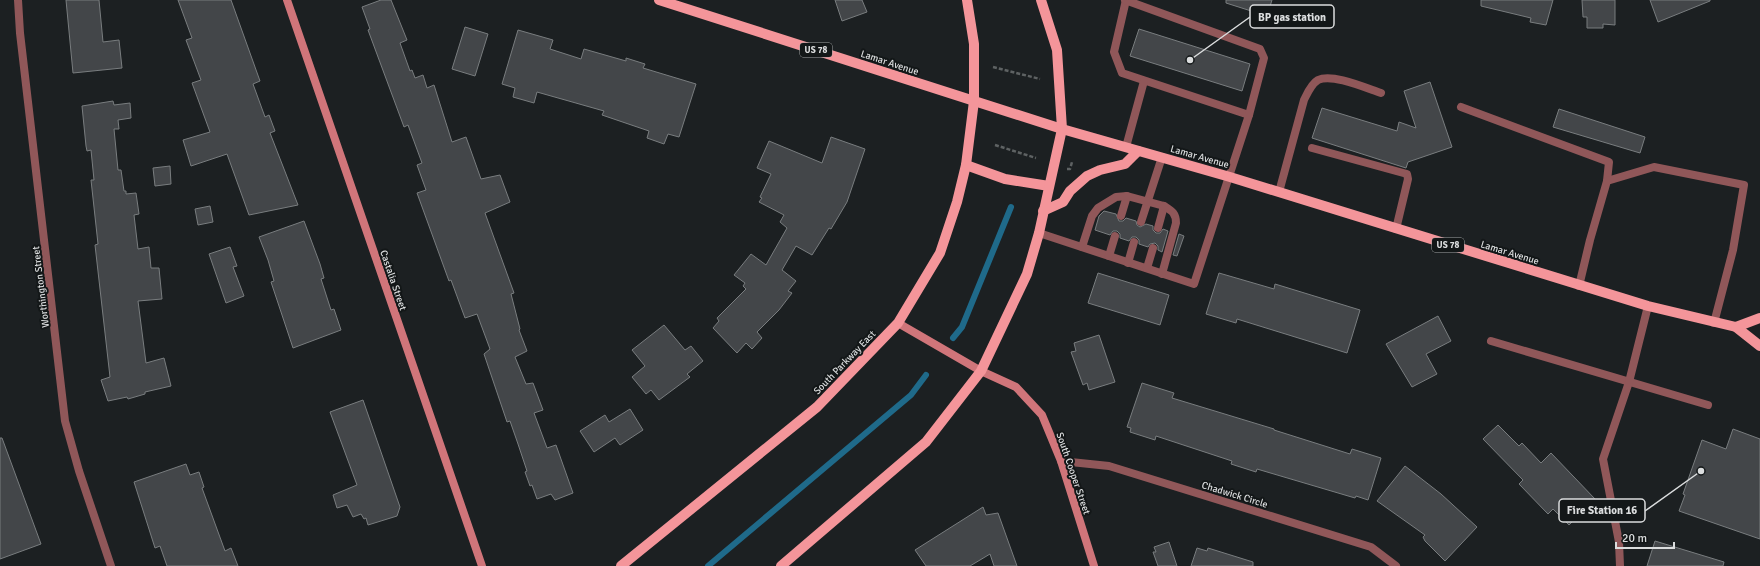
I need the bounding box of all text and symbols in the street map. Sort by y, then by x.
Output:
callout: BP gas station [1250,5,1334,28]
text: BP gas station [1258,11,1326,24]
road number: US 78 [800,43,832,57]
street label: Lamar Avenue [859,48,920,78]
street label: Lamar Avenue [1169,143,1230,171]
road number: US 78 [1432,238,1464,252]
street label: Lamar Avenue [1479,238,1540,268]
street label: Worthington Street [30,245,52,328]
street label: Castalia Street [377,249,409,312]
street label: South Parkway East [811,328,879,397]
street label: South Cooper Street [1053,431,1093,516]
street label: Chadwick Circle [1200,479,1269,511]
callout: Fire Station 16 [1559,499,1645,522]
text: Fire Station 16 [1567,504,1637,517]
scale bar [1616,524,1674,550]
text: 20 m [1622,531,1647,546]

